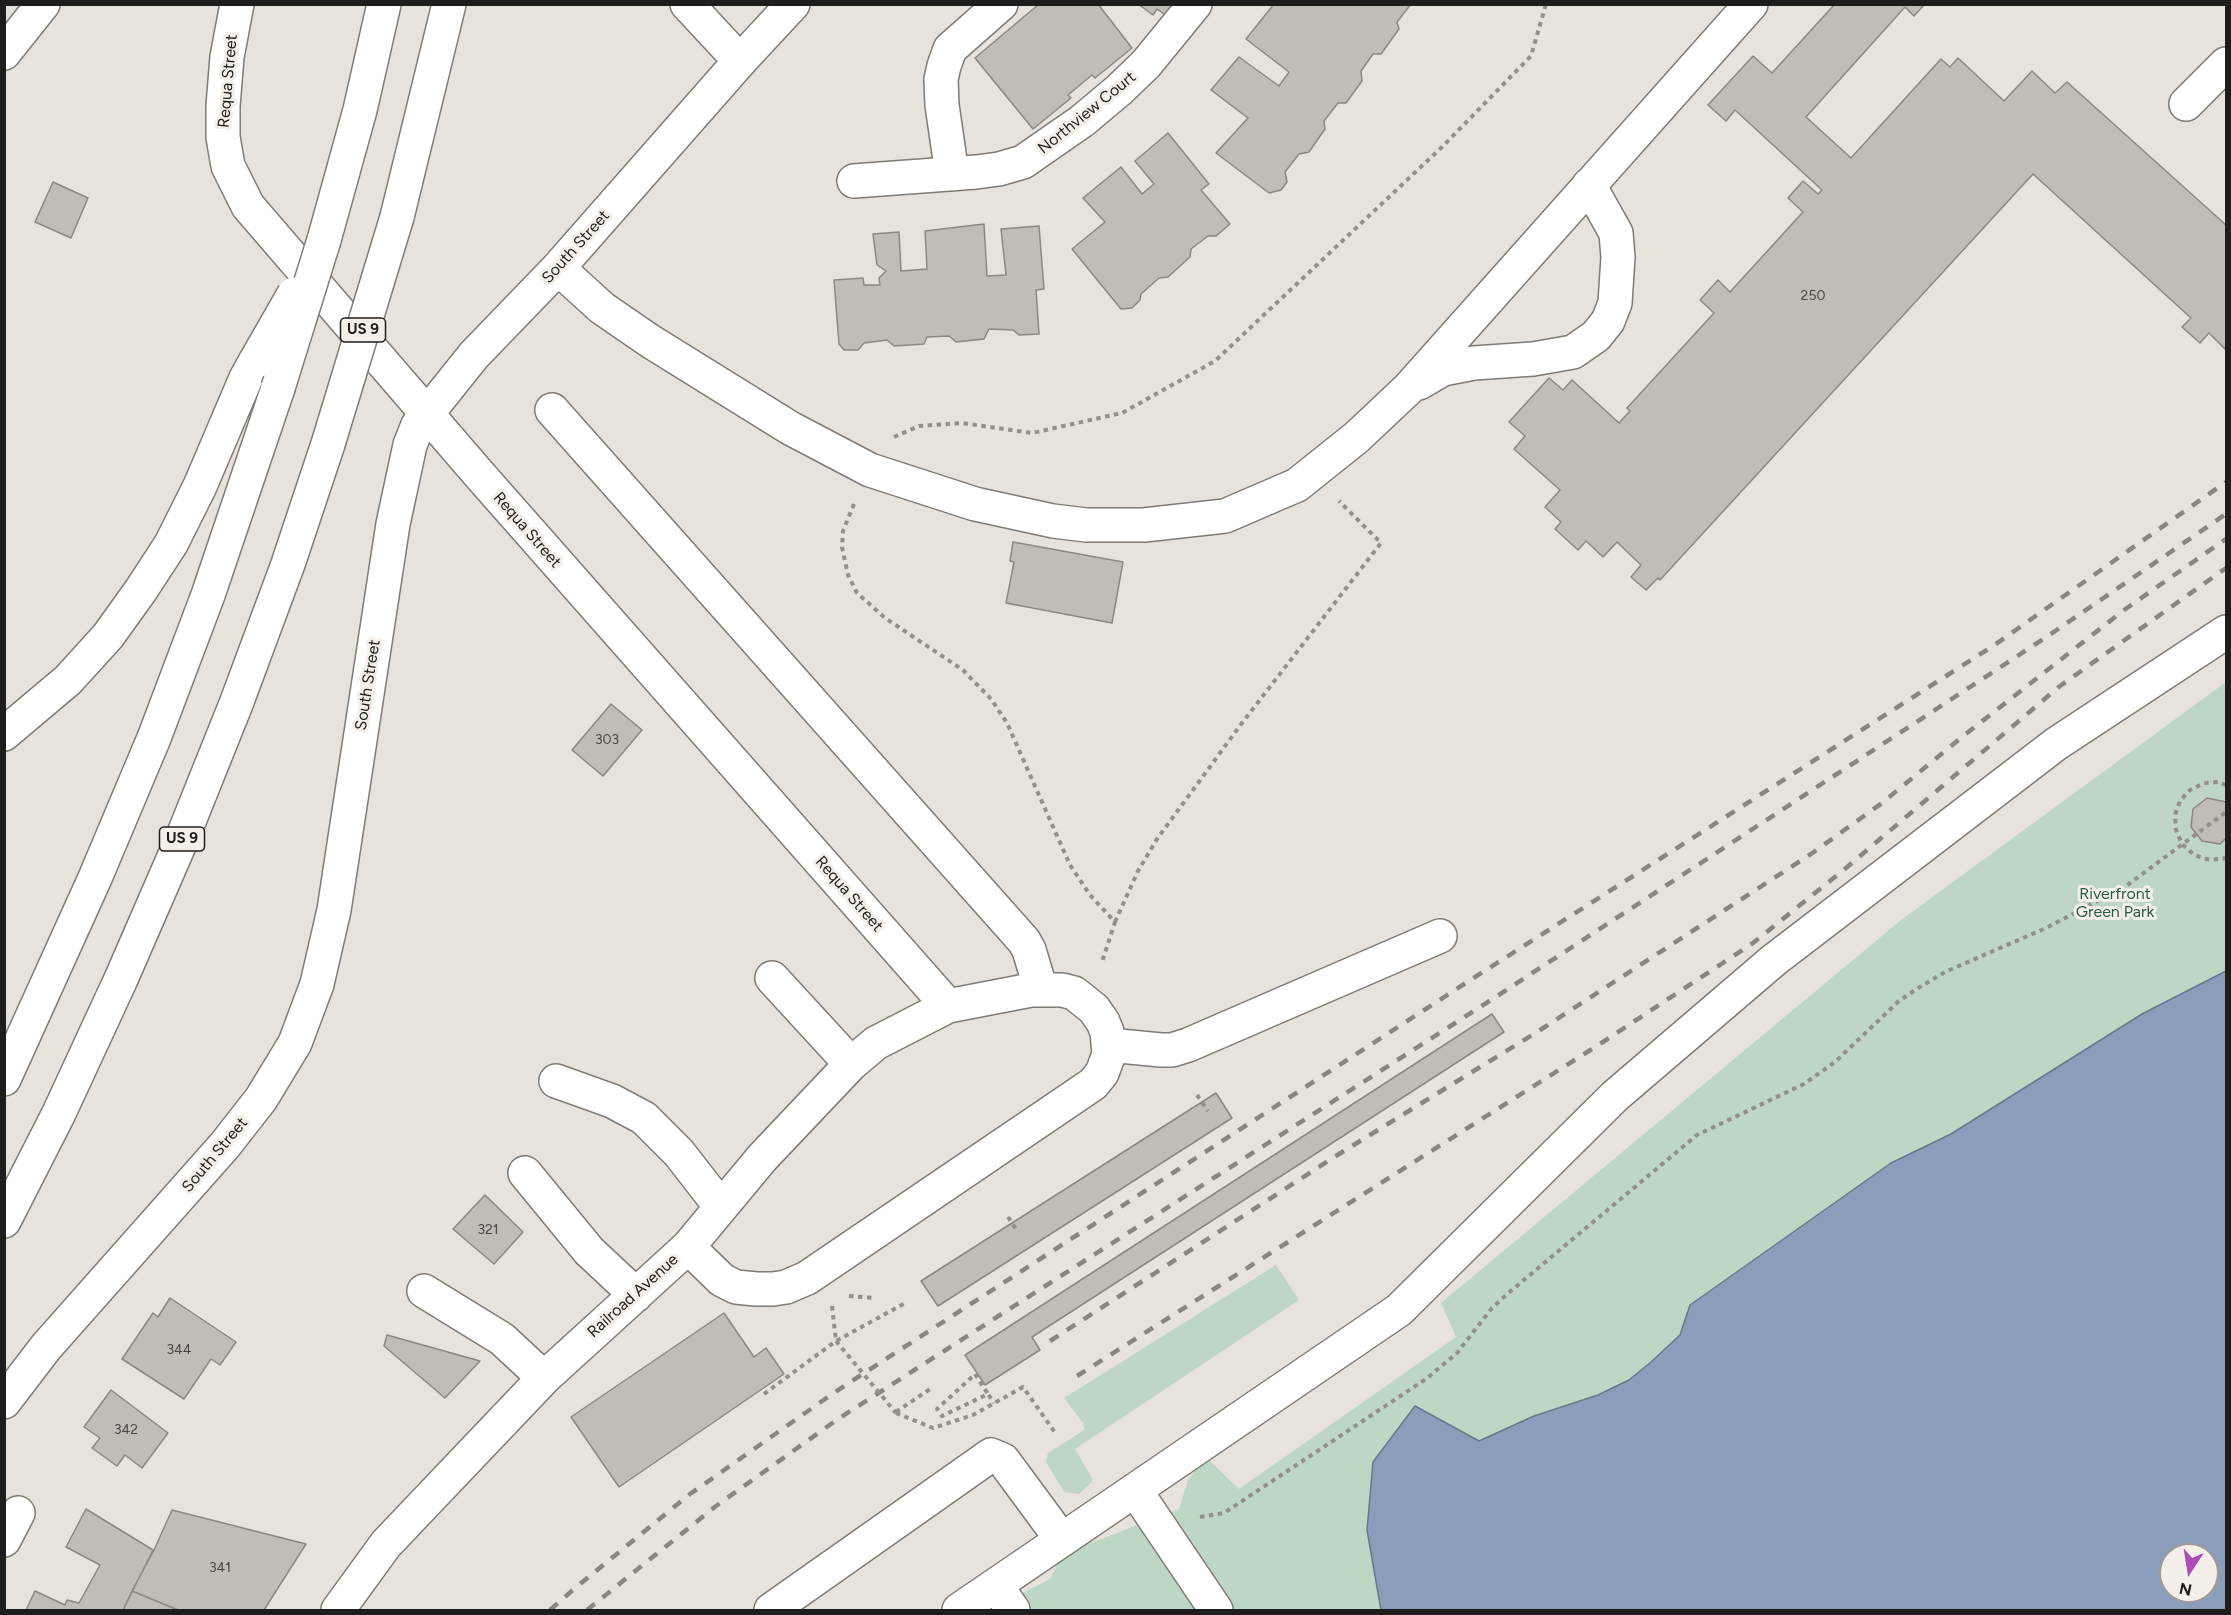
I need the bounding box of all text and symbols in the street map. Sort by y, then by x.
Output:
street label: Requa Street [214,33,242,129]
street label: Northview Court [1034,68,1140,158]
street label: South Street [538,206,614,288]
house number: 250 [1801,288,1825,304]
road number: US 9 [340,318,386,342]
street label: Requa Street [489,488,565,572]
street label: South Street [351,638,385,732]
house number: 303 [595,732,619,748]
road number: US 9 [160,827,204,851]
street label: Requa Street [811,852,887,936]
park label: Riverfront Green Park [2076,884,2154,922]
street label: South Street [178,1114,252,1196]
house number: 321 [477,1222,499,1238]
street label: Railroad Avenue [584,1250,682,1342]
house number: 344 [166,1342,192,1358]
house number: 342 [114,1422,138,1438]
north arrow [2159,1543,2219,1603]
house number: 341 [209,1560,231,1576]
text: N [2178,1579,2194,1600]

